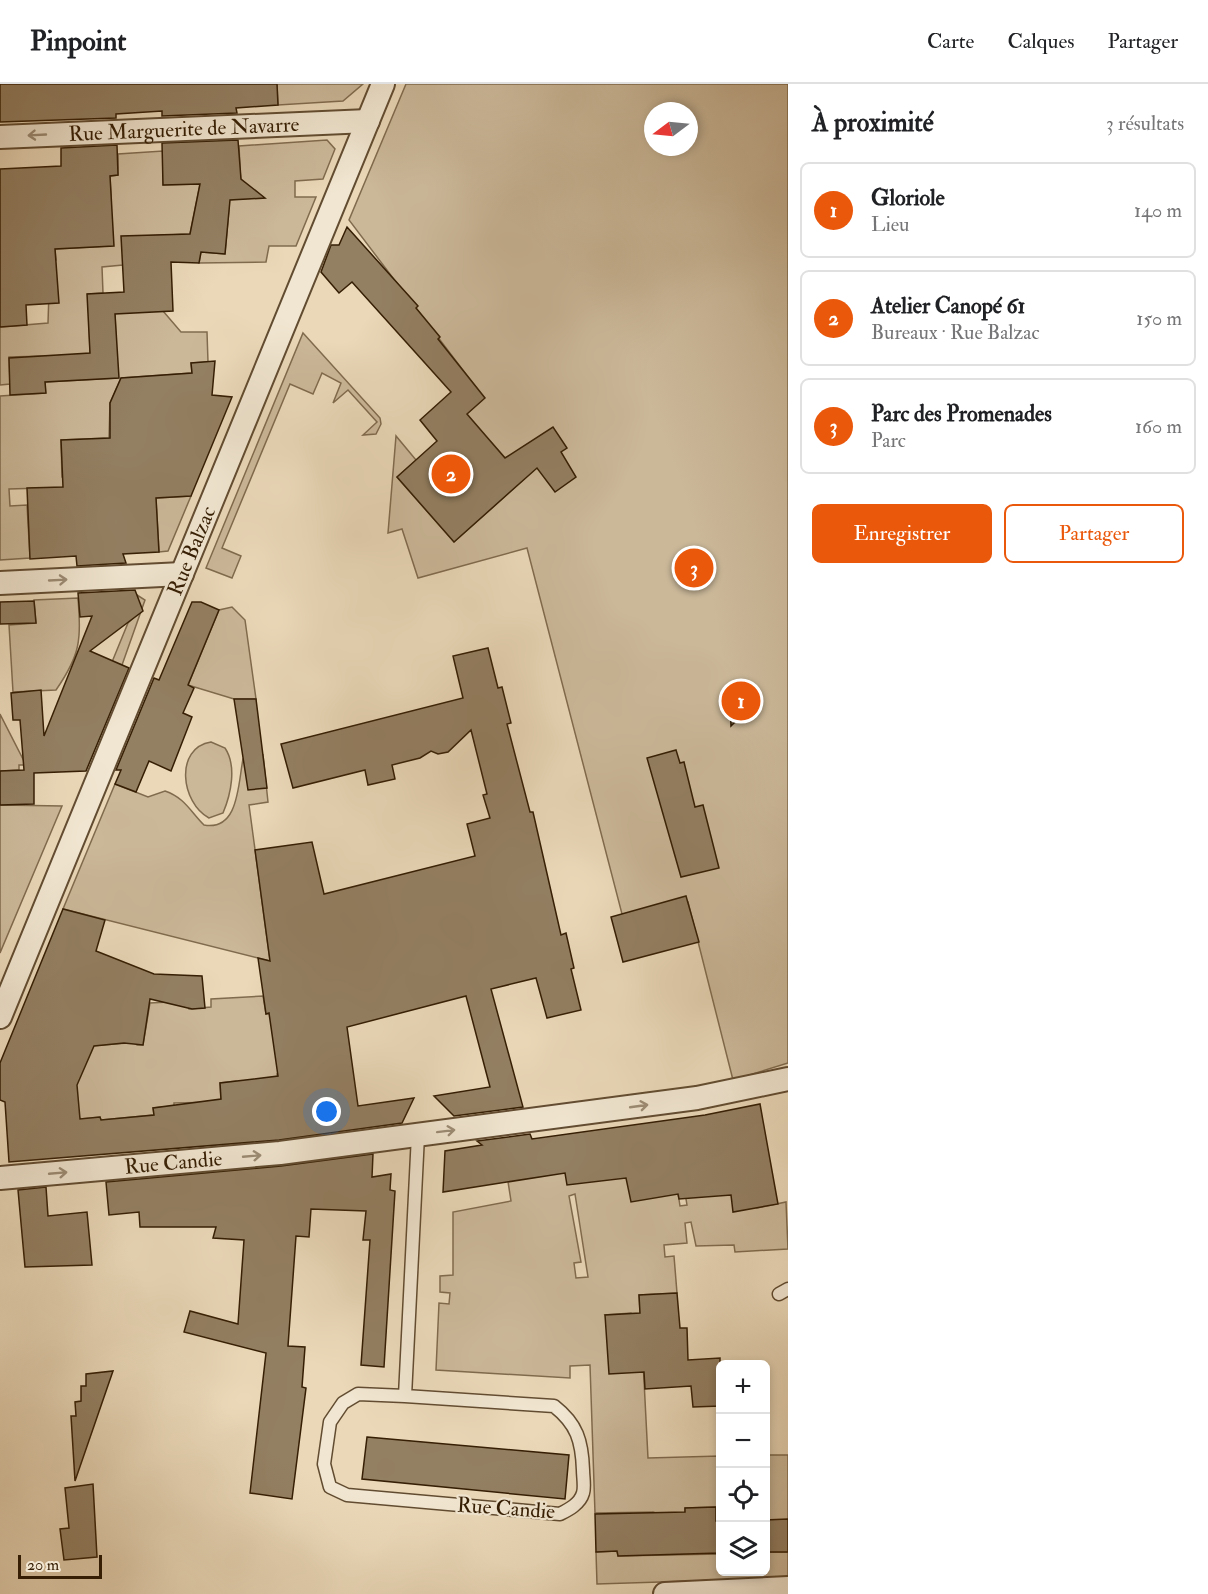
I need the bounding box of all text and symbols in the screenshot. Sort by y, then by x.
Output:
text: Pinpoint [30,24,126,59]
text: Carte [927,28,974,55]
text: Calques [1007,28,1074,55]
text: Partager [1107,28,1178,55]
north arrow [644,102,698,156]
text: À proximité [812,107,934,139]
street label: Rue Marguerite de Navarre [68,111,300,148]
text: 3 résultats [1106,111,1184,136]
one-way arrow [27,130,47,141]
text: Gloriole [871,184,945,212]
text: 1 [830,198,837,223]
text: 140 m [1134,198,1182,223]
text: Lieu [871,212,909,237]
text: Atelier Canopé 61 [871,292,1025,320]
text: 2 [828,306,839,331]
text: 150 m [1136,306,1182,331]
text: Bureaux · Rue Balzac [871,320,1039,345]
text: Parc des Promenades [871,400,1052,428]
text: 3 [830,414,837,439]
text: 160 m [1135,414,1182,439]
text: Parc [871,428,906,453]
pin: 2 [432,452,470,496]
street label: Rue Balzac [162,502,222,600]
button: Enregistrer [812,504,992,563]
button: Partager [1004,504,1184,563]
pin: 3 [674,546,714,590]
one-way arrow [48,575,68,586]
pin: 1 [722,678,760,724]
your location [312,1097,341,1126]
one-way arrow [629,1100,649,1111]
one-way arrow [436,1126,455,1137]
street label: Rue Candie [123,1145,224,1181]
one-way arrow [242,1150,262,1161]
one-way arrow [48,1167,68,1178]
map controls [716,1360,770,1576]
button: + [716,1360,770,1414]
button: − [716,1414,770,1468]
button: locate [716,1468,770,1522]
street label: Rue Candie [456,1492,556,1525]
button: layers [716,1522,770,1576]
scale bar [18,1552,102,1580]
text: 20 m [27,1555,59,1575]

